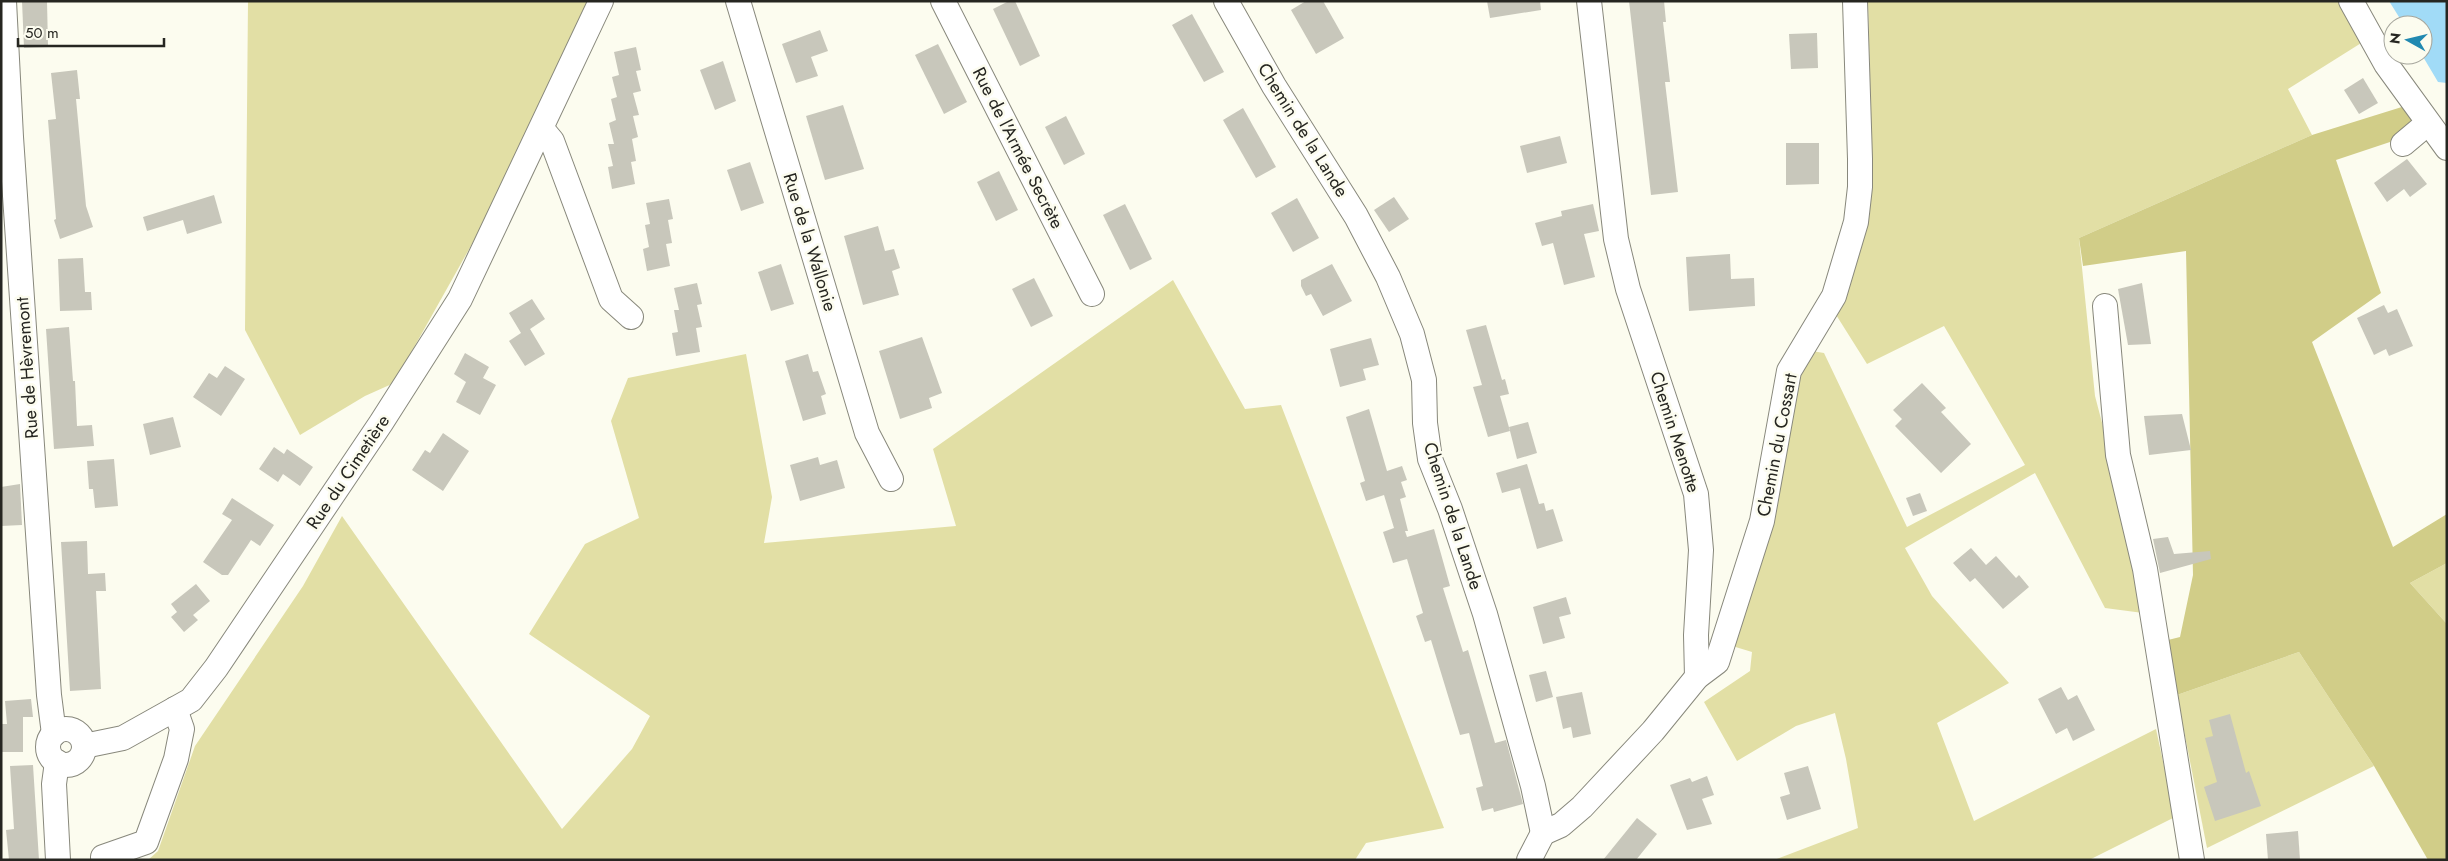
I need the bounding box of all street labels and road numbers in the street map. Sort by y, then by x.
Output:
street label: Chemin de la Lande [1251,58,1355,202]
street label: Rue de l'Armée Secrète [966,63,1070,233]
street label: Rue de la Wallonie [777,170,843,314]
street label: Rue de Hèvremont [9,296,45,440]
street label: Chemin Menotte [1643,368,1707,496]
street label: Chemin du Cossart [1750,370,1804,519]
street label: Rue du Cimetière [300,410,396,534]
street label: Chemin de la Lande [1417,439,1489,593]

